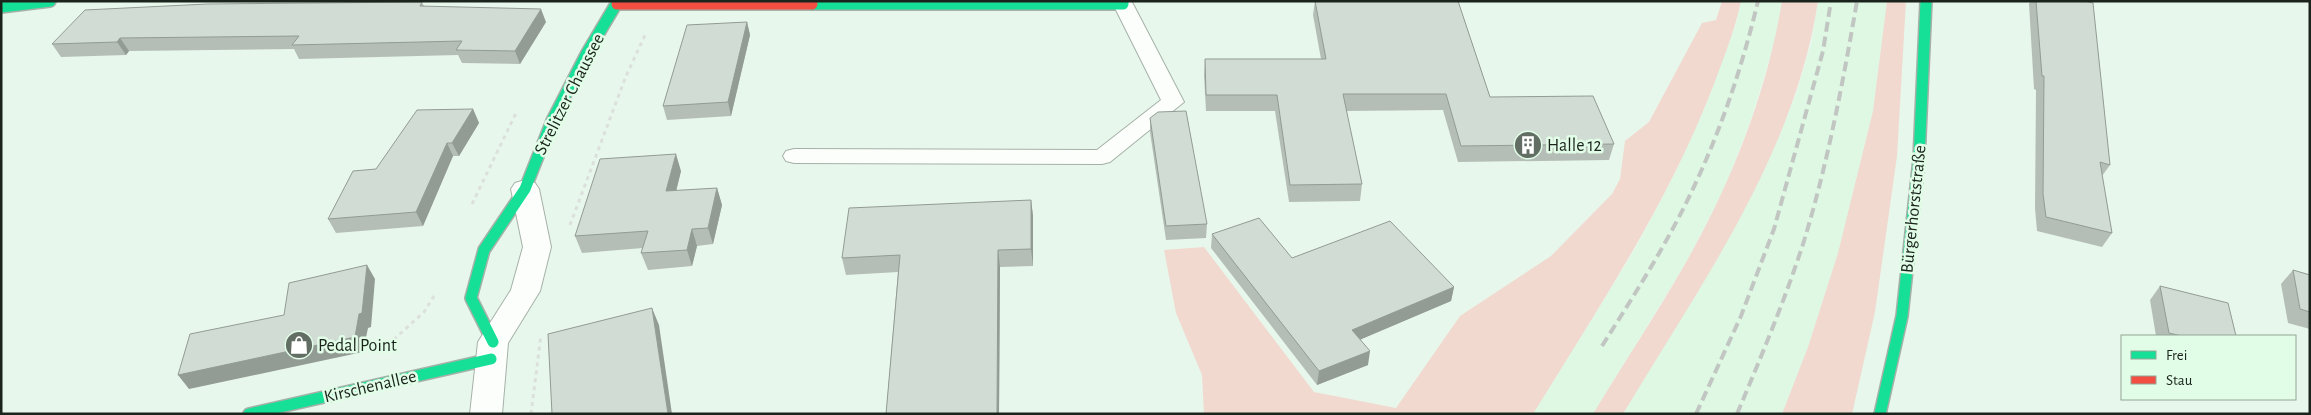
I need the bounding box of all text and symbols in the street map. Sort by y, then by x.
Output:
street label: Strelitzer Chaussee [532,31,608,158]
building icon: Halle 12 [1513,130,1543,160]
place label: Halle 12 [1547,137,1602,155]
street label: Bürgerhorststraße [1898,144,1930,274]
shop icon: Pedal Point [284,330,314,360]
legend [2121,335,2296,400]
place label: Pedal Point [318,337,397,355]
text: Frei [2166,348,2187,363]
street label: Kirschenallee [322,368,418,406]
text: Stau [2166,373,2193,388]

